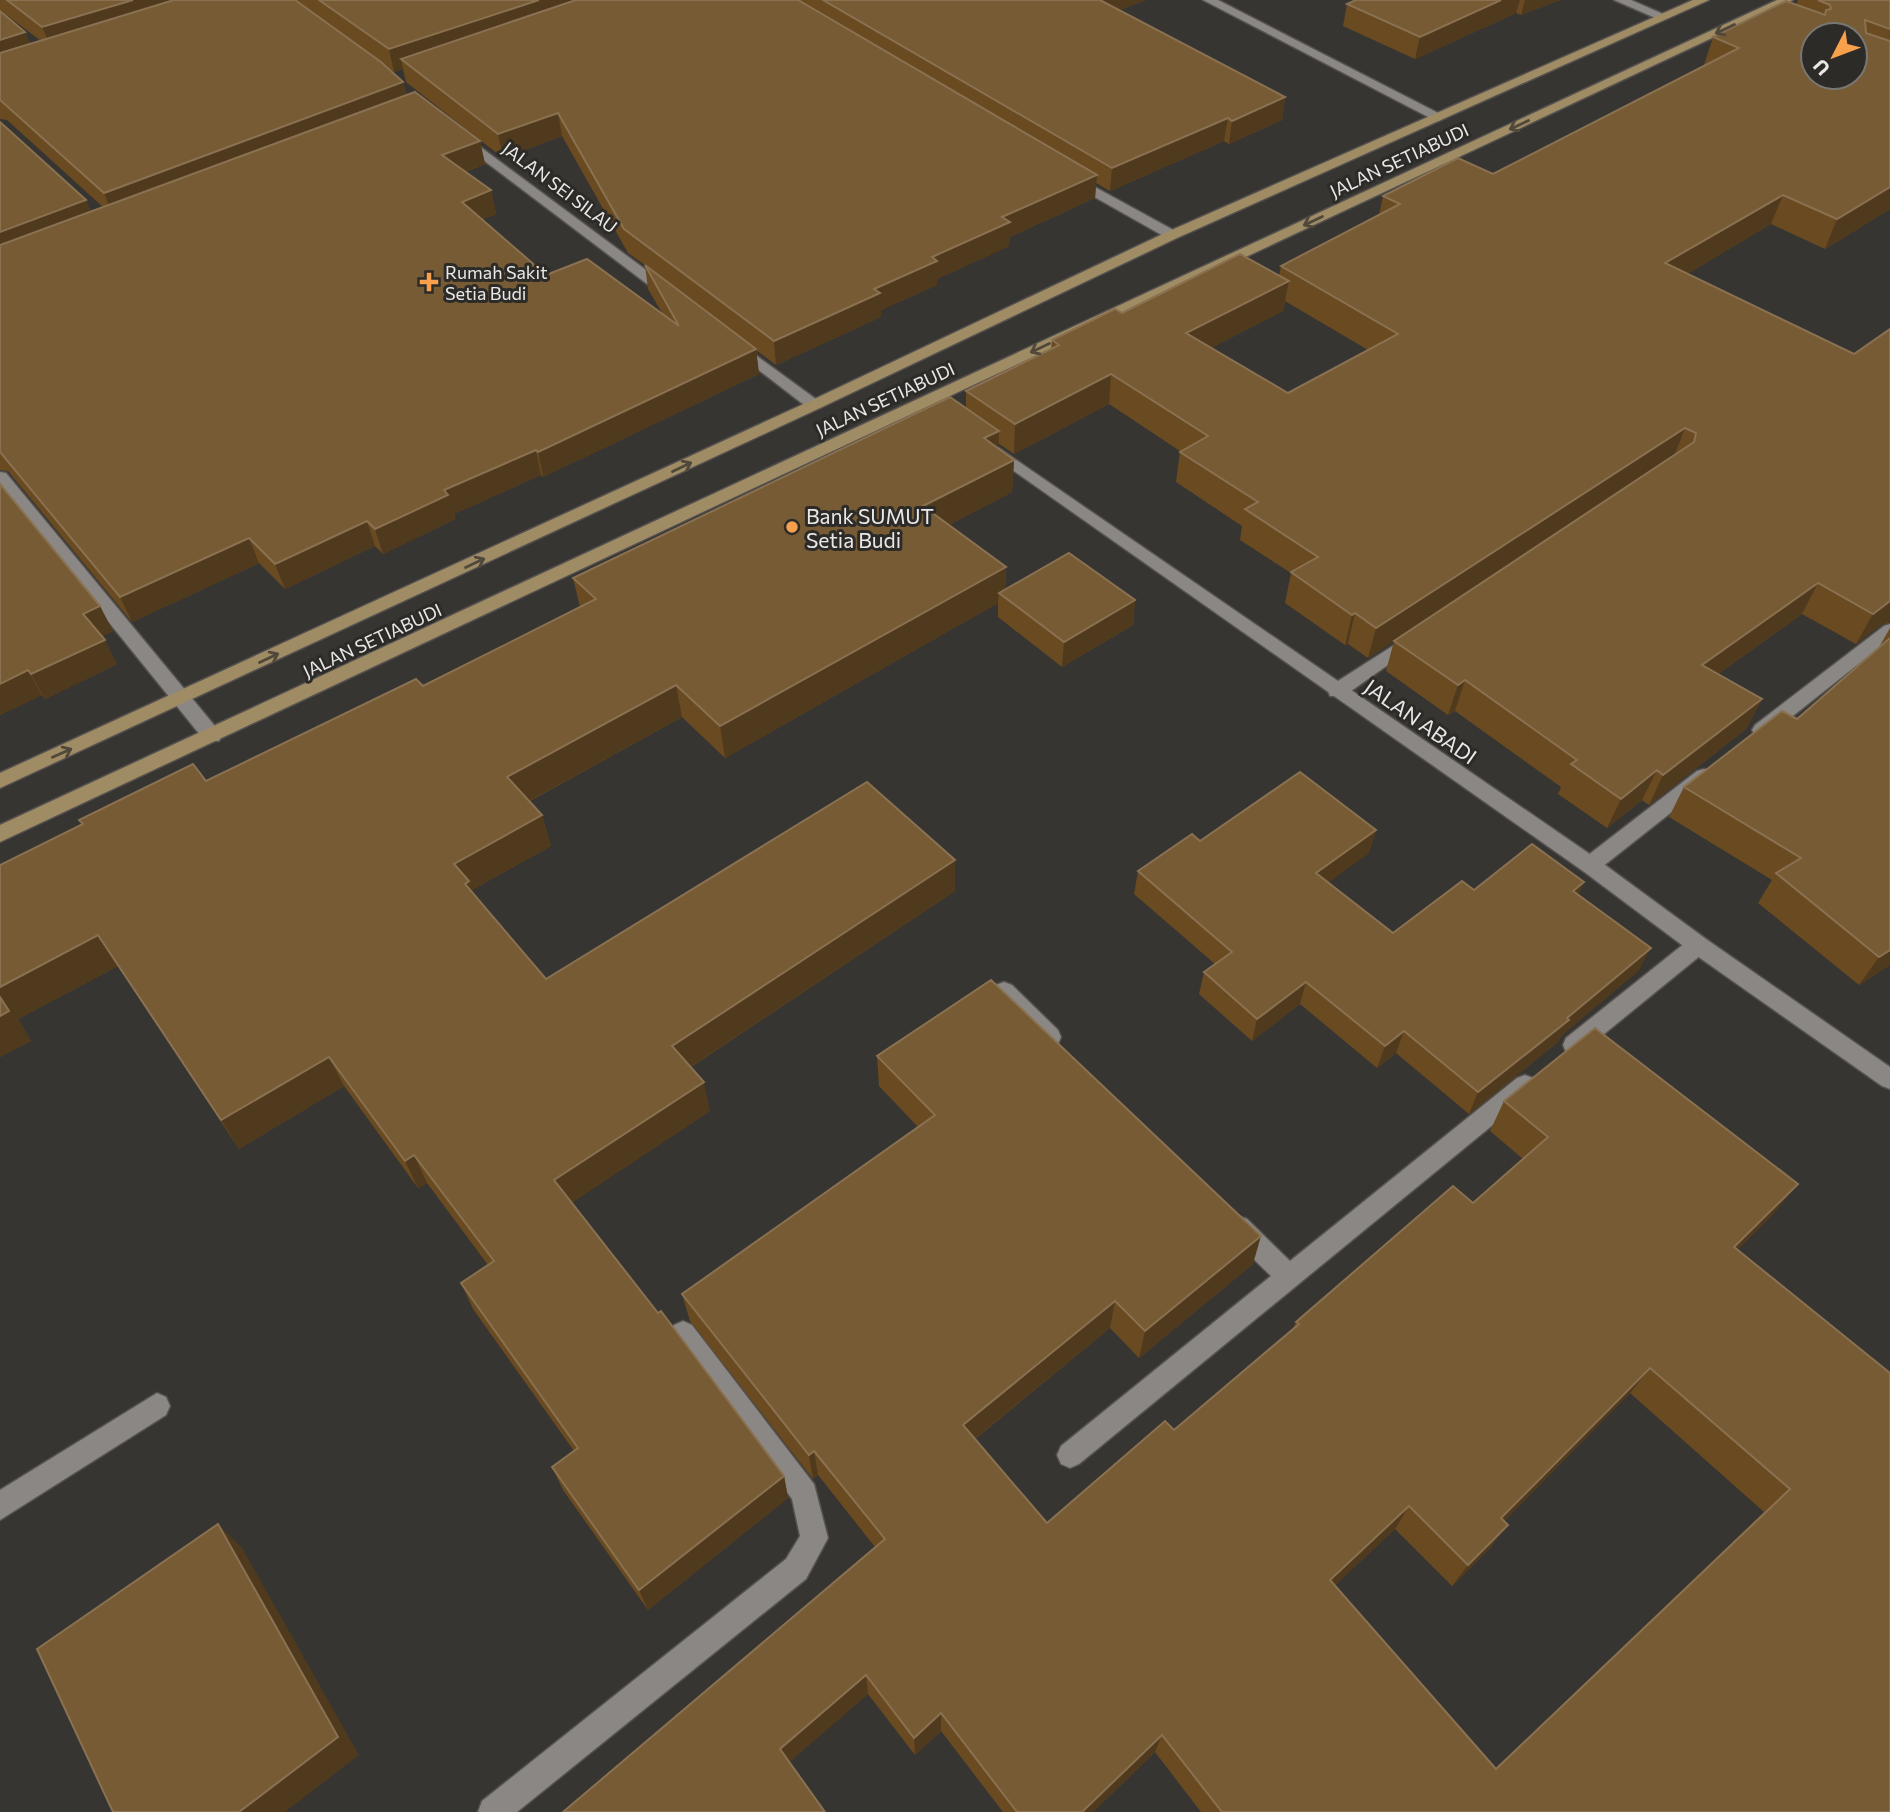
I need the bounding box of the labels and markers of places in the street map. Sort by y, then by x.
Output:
place label: Rumah Sakit Setia Budi [445,261,548,304]
marker: Rumah Sakit Setia Budi [419,272,439,292]
place label: Bank SUMUT Setia Budi [806,503,934,552]
marker: Bank SUMUT Setia Budi [784,519,800,535]

